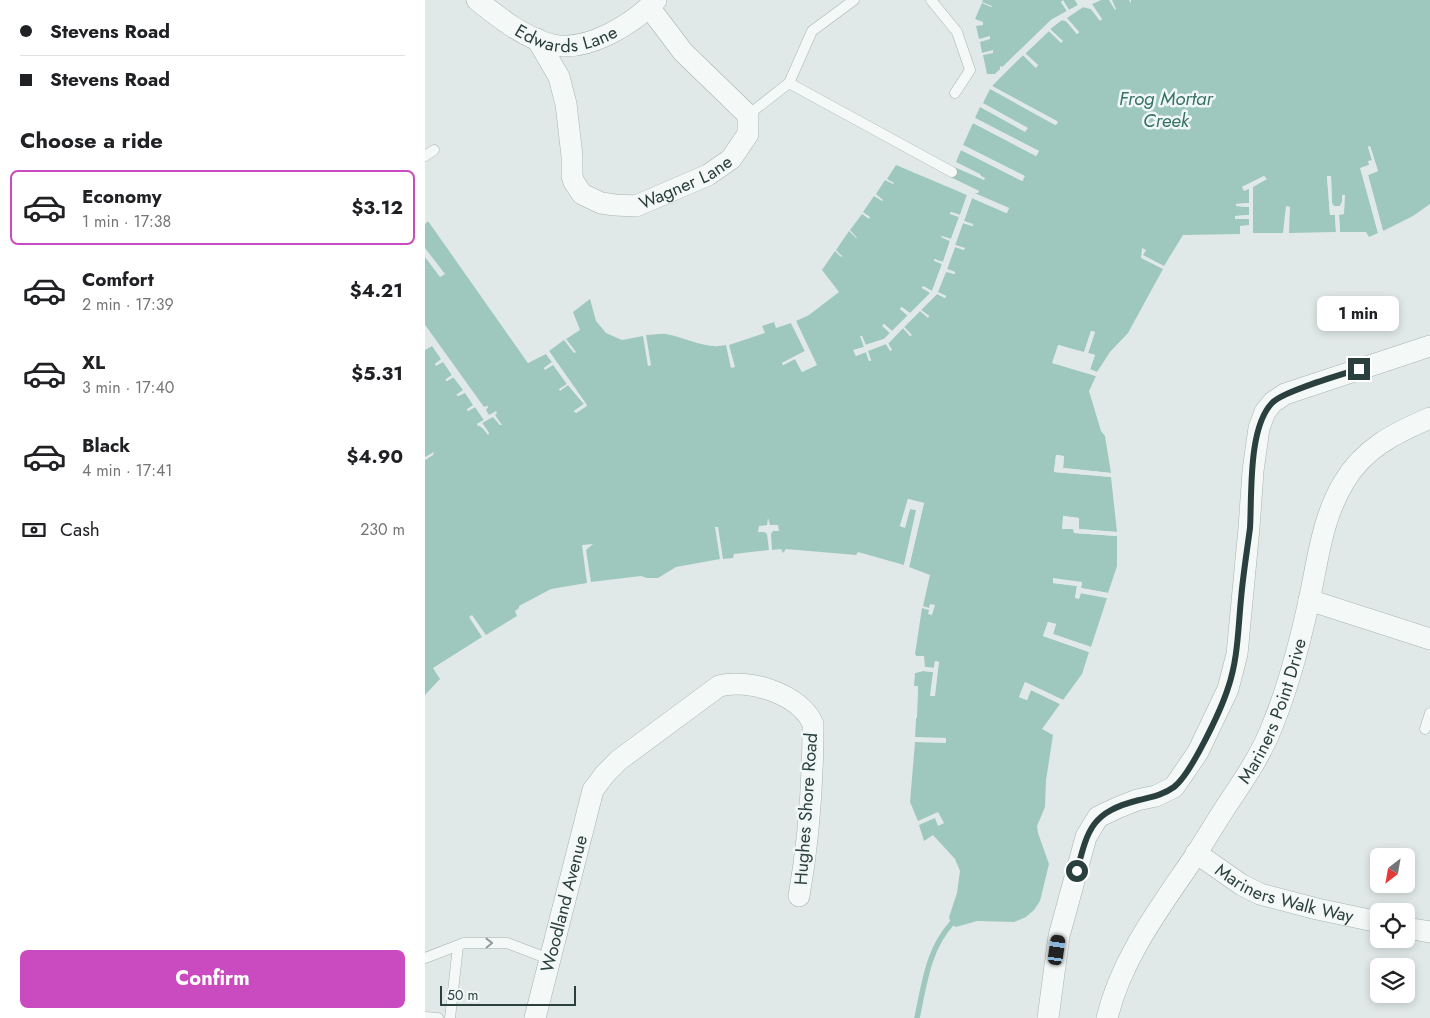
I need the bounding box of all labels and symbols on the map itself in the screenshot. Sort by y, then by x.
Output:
street label: Edwards Lane [513,14,619,36]
text: Edwards Lane [510,18,622,59]
water label: Frog Mortar Creek [1119,85,1215,134]
street label: Wagner Lane [635,149,738,216]
callout: 1 min [1318,296,1400,332]
route end [1348,358,1370,380]
street label: Mariners Point Drive [1231,636,1313,789]
street label: Hughes Shore Road [788,732,824,886]
street label: Woodland Avenue [534,832,594,975]
north arrow [1370,848,1415,892]
street label: Mariners Walk Way [1210,857,1356,929]
route start [1066,860,1088,882]
car [1047,934,1066,966]
one-way arrow [485,938,493,948]
scale bar [440,983,576,1006]

